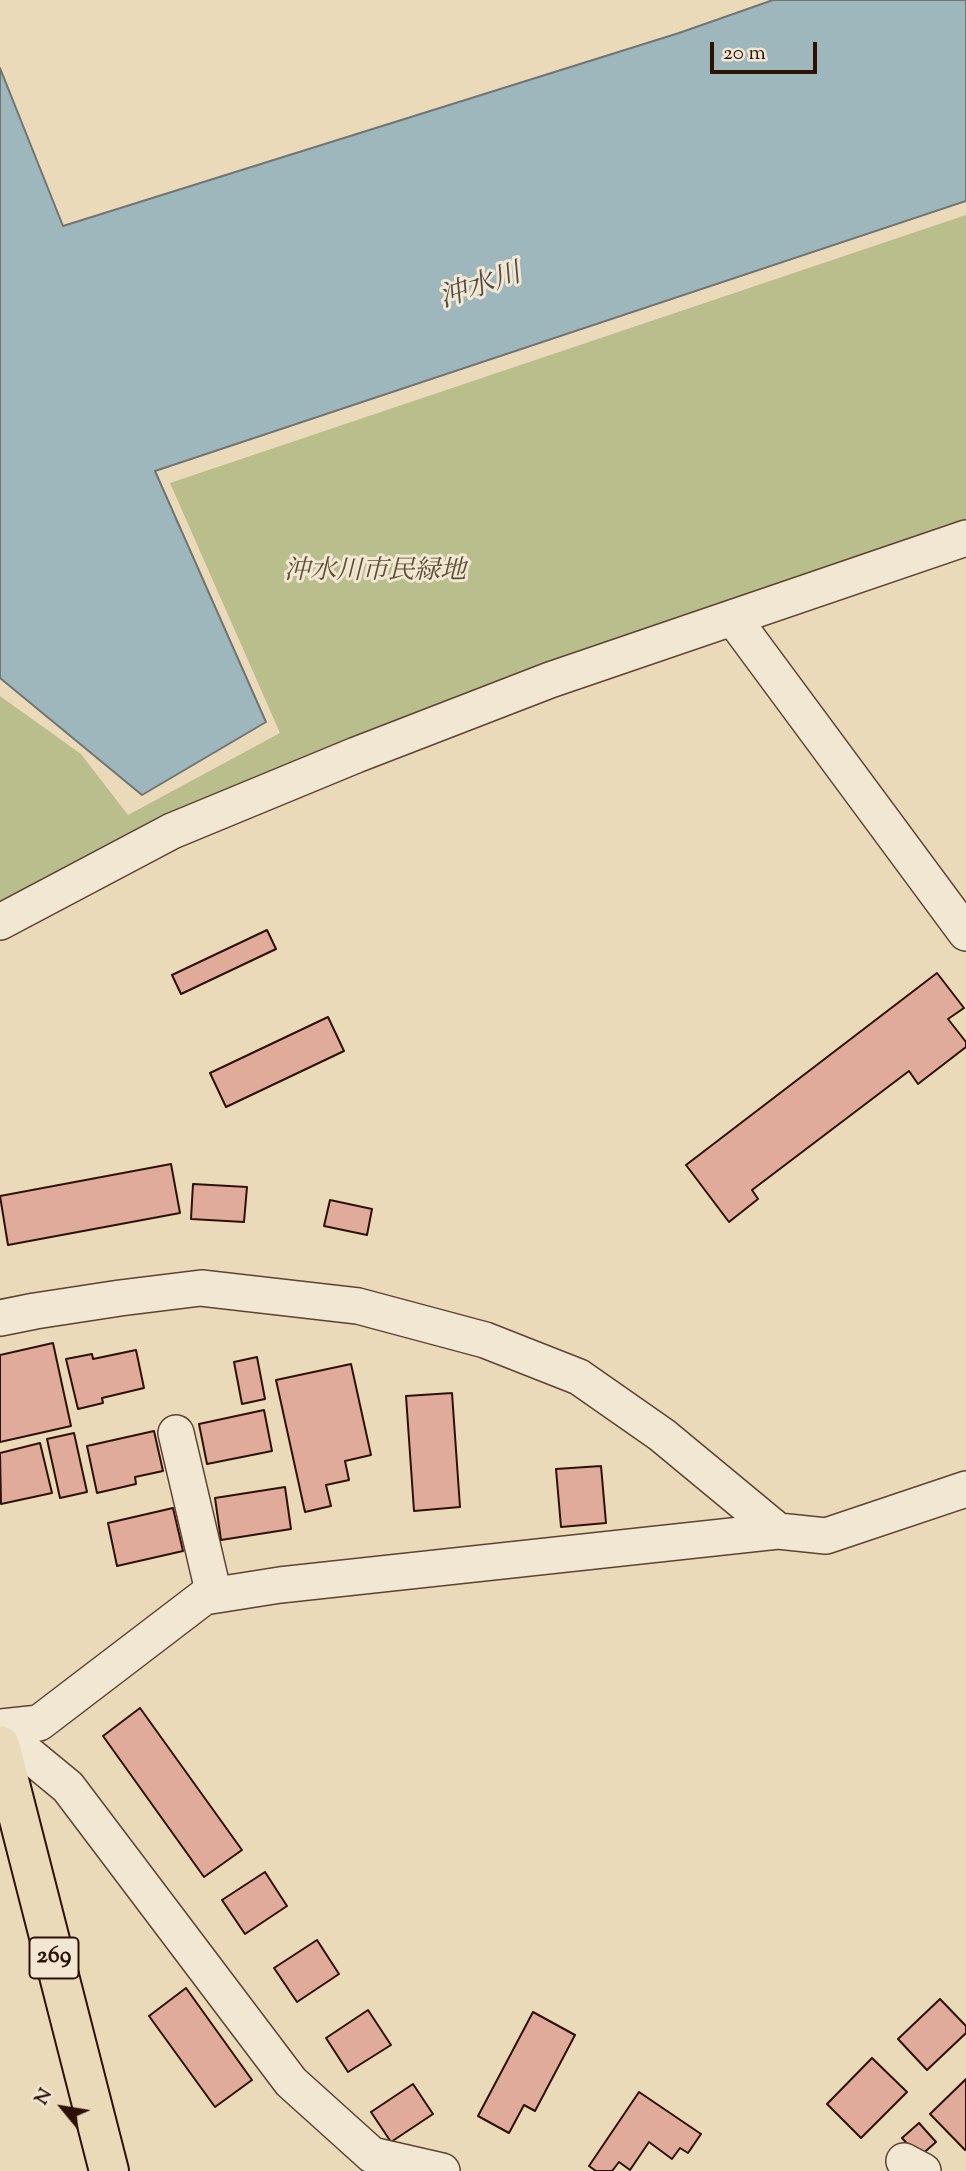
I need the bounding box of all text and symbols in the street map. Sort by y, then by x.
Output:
scale bar [714,28,821,72]
text: 20 m [723,39,766,69]
water label: 沖水川 [436,259,526,319]
park label: 沖水川市民緑地 [284,558,466,590]
road number: 269 [30,1938,78,1979]
north arrow [28,2073,98,2143]
text: N [29,2084,60,2111]

